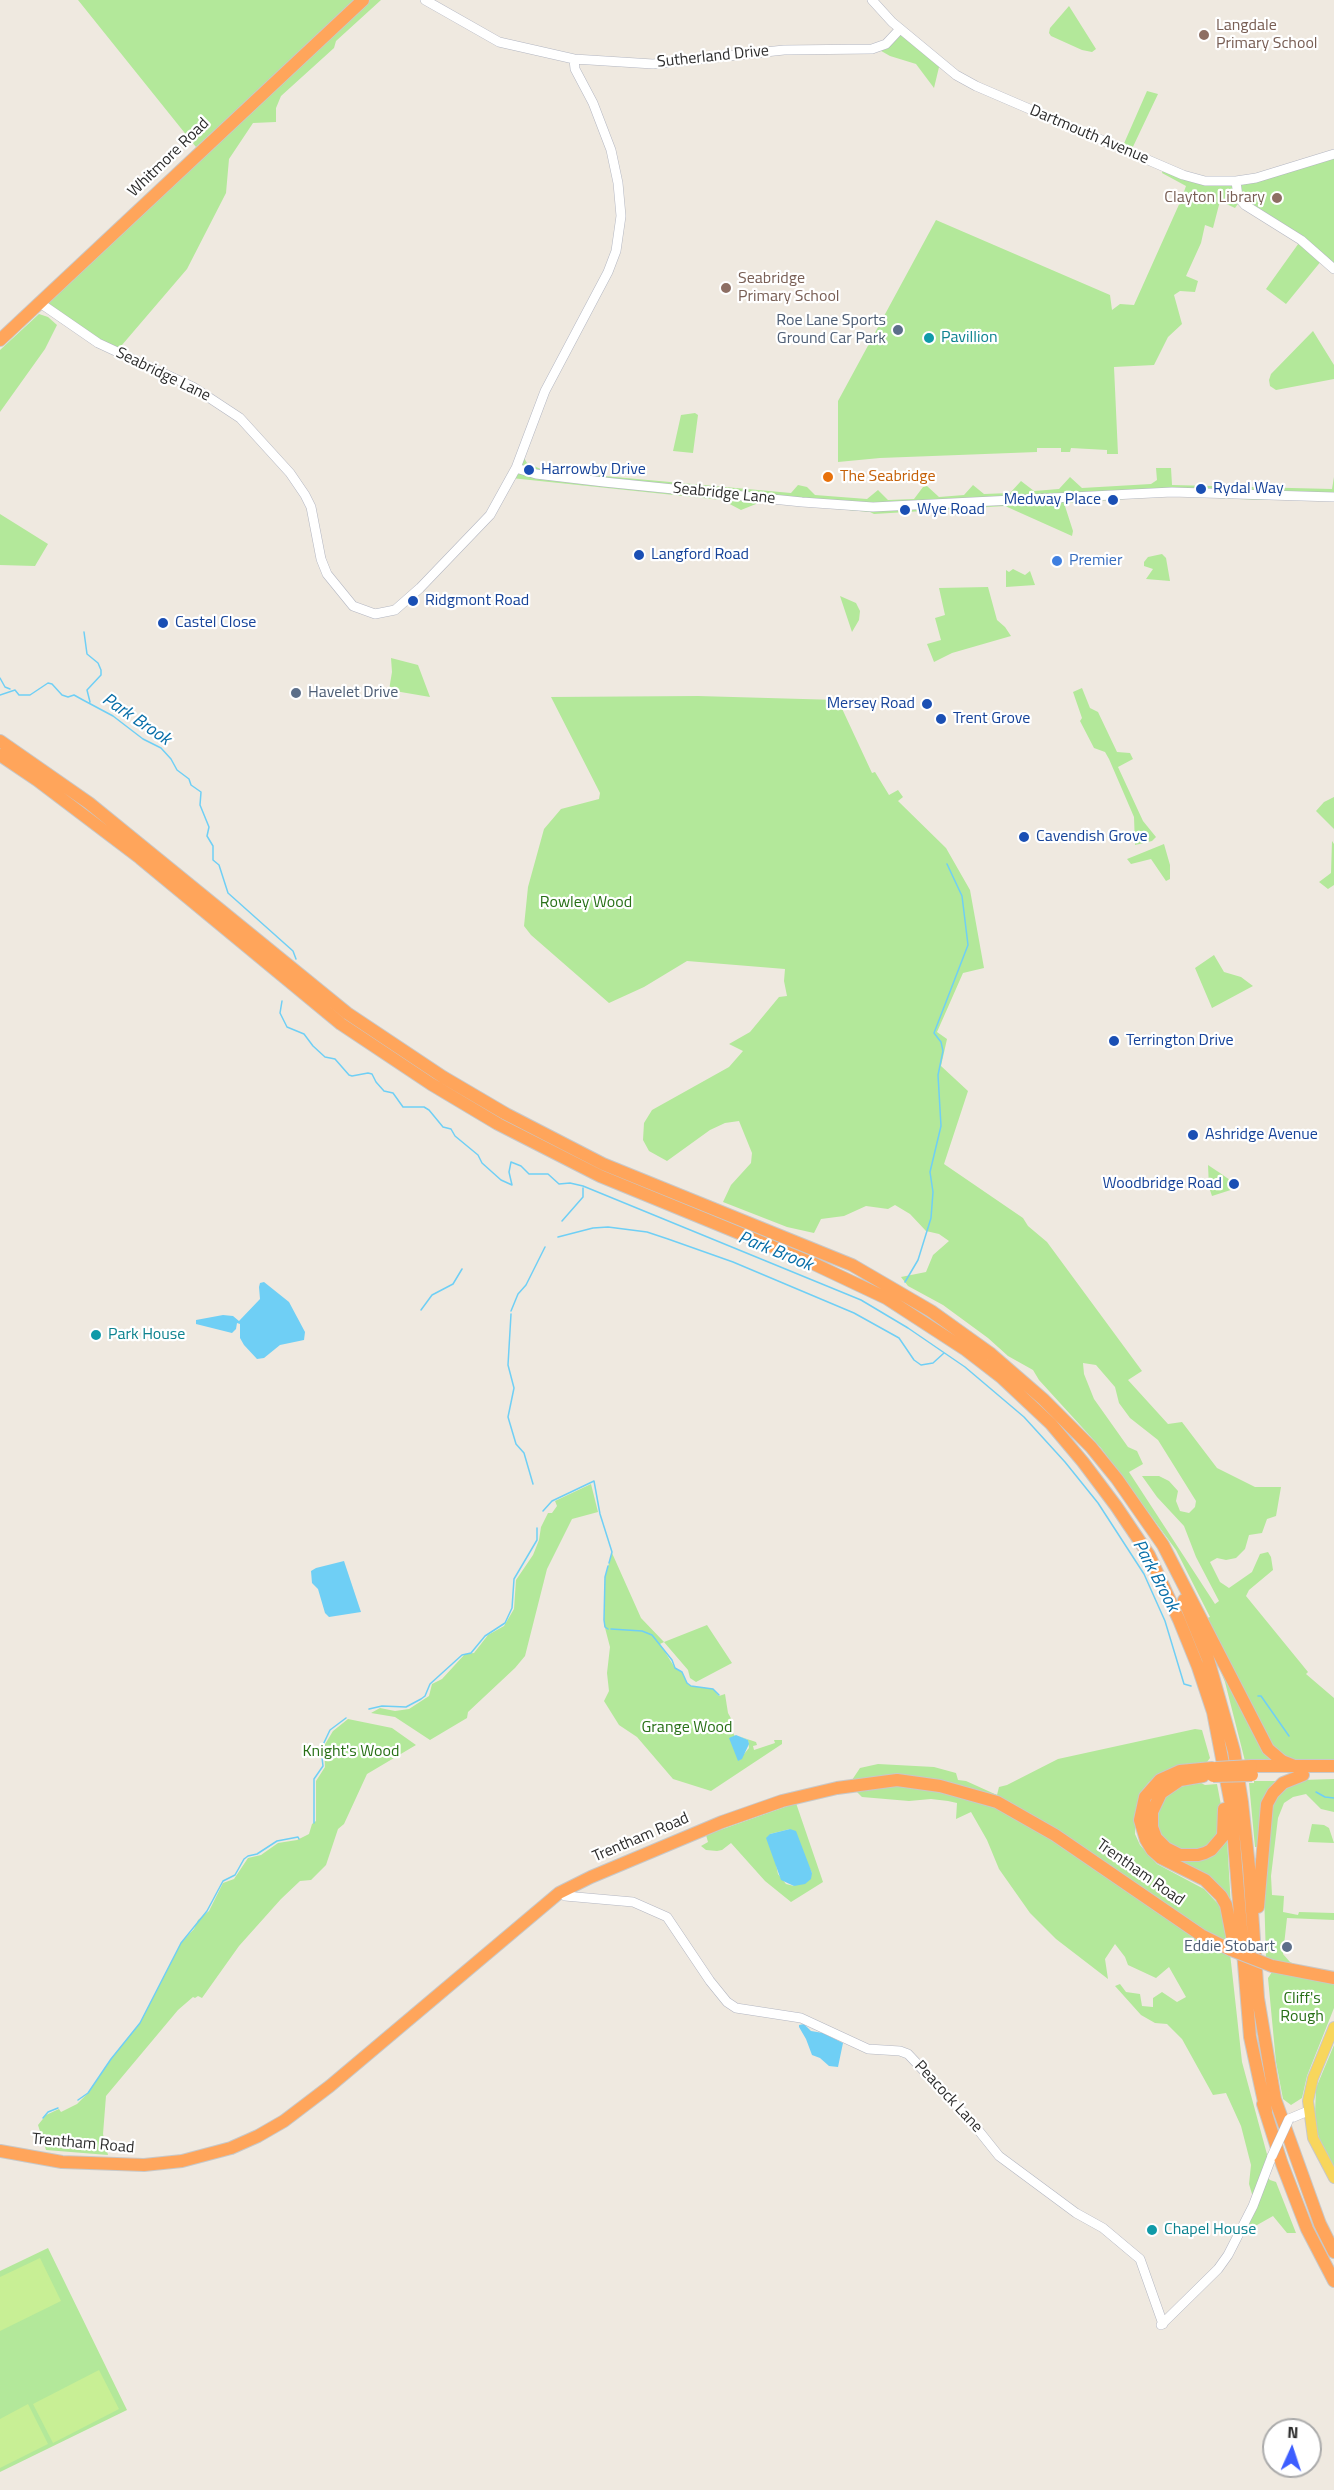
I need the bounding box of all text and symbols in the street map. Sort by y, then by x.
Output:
place label: Langdale Primary School [1216,16,1318,54]
marker: Langdale Primary School [1197,28,1211,42]
street label: Sutherland Drive [656,42,770,72]
street label: Dartmouth Avenue [1027,101,1151,169]
street label: Whitmore Road [124,115,214,201]
place label: Clayton Library [1164,188,1265,208]
marker: Clayton Library [1270,191,1284,205]
place label: Seabridge Primary School [738,269,840,307]
marker: Seabridge Primary School [719,281,733,295]
place label: Roe Lane Sports Ground Car Park [776,311,886,349]
marker: Roe Lane Sports Ground Car Park [891,323,905,337]
place label: Pavillion [941,328,997,348]
marker: Pavillion [922,331,936,345]
street label: Seabridge Lane [113,344,213,406]
place label: Harrowby Drive [541,460,646,480]
marker: Harrowby Drive [522,463,536,477]
place label: The Seabridge [840,467,936,487]
marker: The Seabridge [821,470,835,484]
street label: Seabridge Lane [672,479,776,509]
place label: Rydal Way [1213,479,1284,499]
marker: Rydal Way [1194,482,1208,496]
place label: Medway Place [1004,490,1101,510]
marker: Medway Place [1106,493,1120,507]
place label: Wye Road [917,500,985,520]
marker: Wye Road [898,503,912,517]
place label: Langford Road [651,545,749,565]
marker: Langford Road [632,548,646,562]
place label: Premier [1069,551,1122,571]
marker: Premier [1050,554,1064,568]
place label: Ridgmont Road [425,591,529,611]
marker: Ridgmont Road [406,594,420,608]
place label: Castel Close [175,613,256,633]
marker: Castel Close [156,616,170,630]
place label: Havelet Drive [308,683,398,703]
marker: Havelet Drive [289,686,303,700]
water label: Park Brook [98,689,174,751]
place label: Mersey Road [827,694,915,714]
marker: Mersey Road [920,697,934,711]
place label: Trent Grove [953,709,1030,729]
marker: Trent Grove [934,712,948,726]
place label: Cavendish Grove [1036,827,1148,847]
marker: Cavendish Grove [1017,830,1031,844]
park label: Rowley Wood [540,893,632,913]
place label: Terrington Drive [1126,1031,1234,1051]
marker: Terrington Drive [1107,1034,1121,1048]
place label: Ashridge Avenue [1205,1125,1318,1145]
marker: Ashridge Avenue [1186,1128,1200,1142]
place label: Woodbridge Road [1102,1174,1222,1194]
marker: Woodbridge Road [1227,1177,1241,1191]
water label: Park Brook [735,1227,815,1277]
place label: Park House [108,1325,185,1345]
marker: Park House [89,1328,103,1342]
water label: Park Brook [1127,1536,1183,1616]
park label: Grange Wood [641,1718,733,1738]
park label: Knight's Wood [303,1742,399,1762]
street label: Trentham Road [590,1809,692,1867]
street label: Trentham Road [1092,1836,1188,1910]
place label: Eddie Stobart [1184,1937,1275,1957]
marker: Eddie Stobart [1280,1940,1294,1954]
park label: Cliff's Rough [1280,1989,1324,2027]
street label: Peacock Lane [910,2057,986,2137]
street label: Trentham Road [31,2130,135,2158]
place label: Chapel House [1164,2220,1256,2240]
marker: Chapel House [1145,2223,1159,2237]
north arrow [1262,2418,1322,2478]
text: N [1287,2420,1299,2444]

